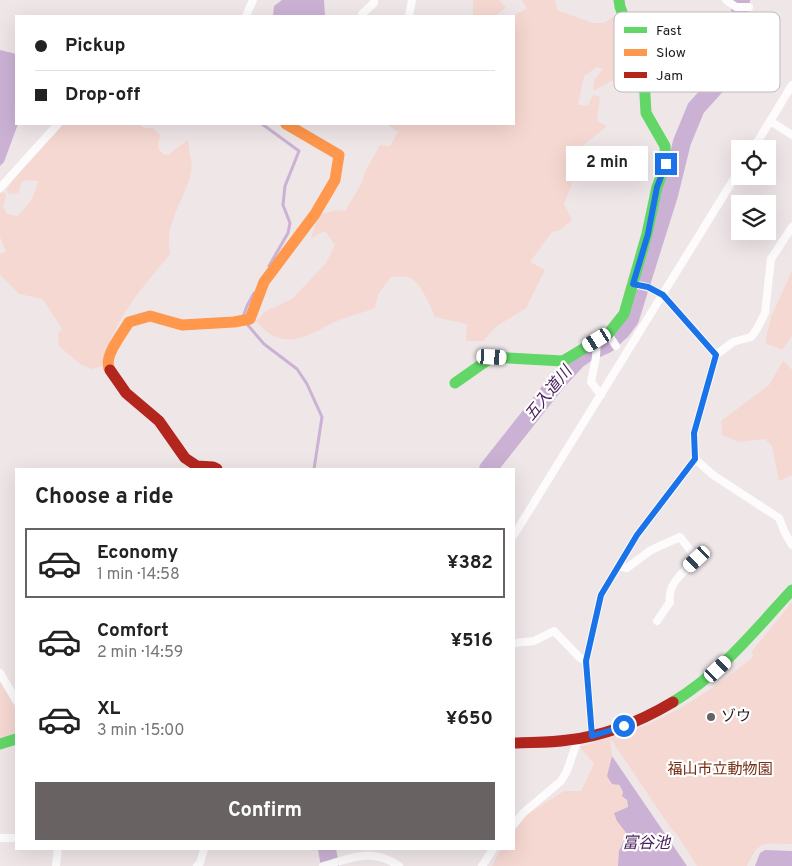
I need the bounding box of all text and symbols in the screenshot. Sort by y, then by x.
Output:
legend [614,12,780,92]
text: Fast [656,23,682,40]
text: Pickup [65,34,125,58]
text: Slow [656,45,686,62]
text: Jam [656,68,683,85]
text: Drop-off [65,83,140,107]
map controls [731,140,776,240]
button: locate [731,140,776,185]
callout: 2 min [566,146,648,182]
text: 2 min [586,153,628,173]
route end [655,153,677,175]
button: layers [731,195,776,240]
car [580,326,613,354]
car [476,349,507,365]
water label: 五入道川 [521,361,578,425]
text: Choose a ride [35,484,173,511]
icon: car [37,541,82,586]
text: Economy [97,541,178,565]
car [680,543,713,575]
text: ¥382 [447,551,493,575]
text: 1 min · 14:58 [97,565,180,585]
icon: car [37,619,82,664]
text: Comfort [97,619,169,643]
text: ¥516 [451,629,493,653]
text: 2 min · 14:59 [97,643,183,663]
car [701,653,734,685]
icon: car [37,697,82,742]
text: XL [97,697,120,721]
text: ¥650 [446,707,493,731]
place label: ゾウ [721,708,751,727]
marker: ゾウ [705,711,717,723]
route start [613,715,635,737]
text: 3 min · 15:00 [97,721,184,741]
park label: 福山市立動物園 [667,761,773,780]
button: Confirm [35,782,495,840]
water label: 富谷池 [622,834,672,854]

